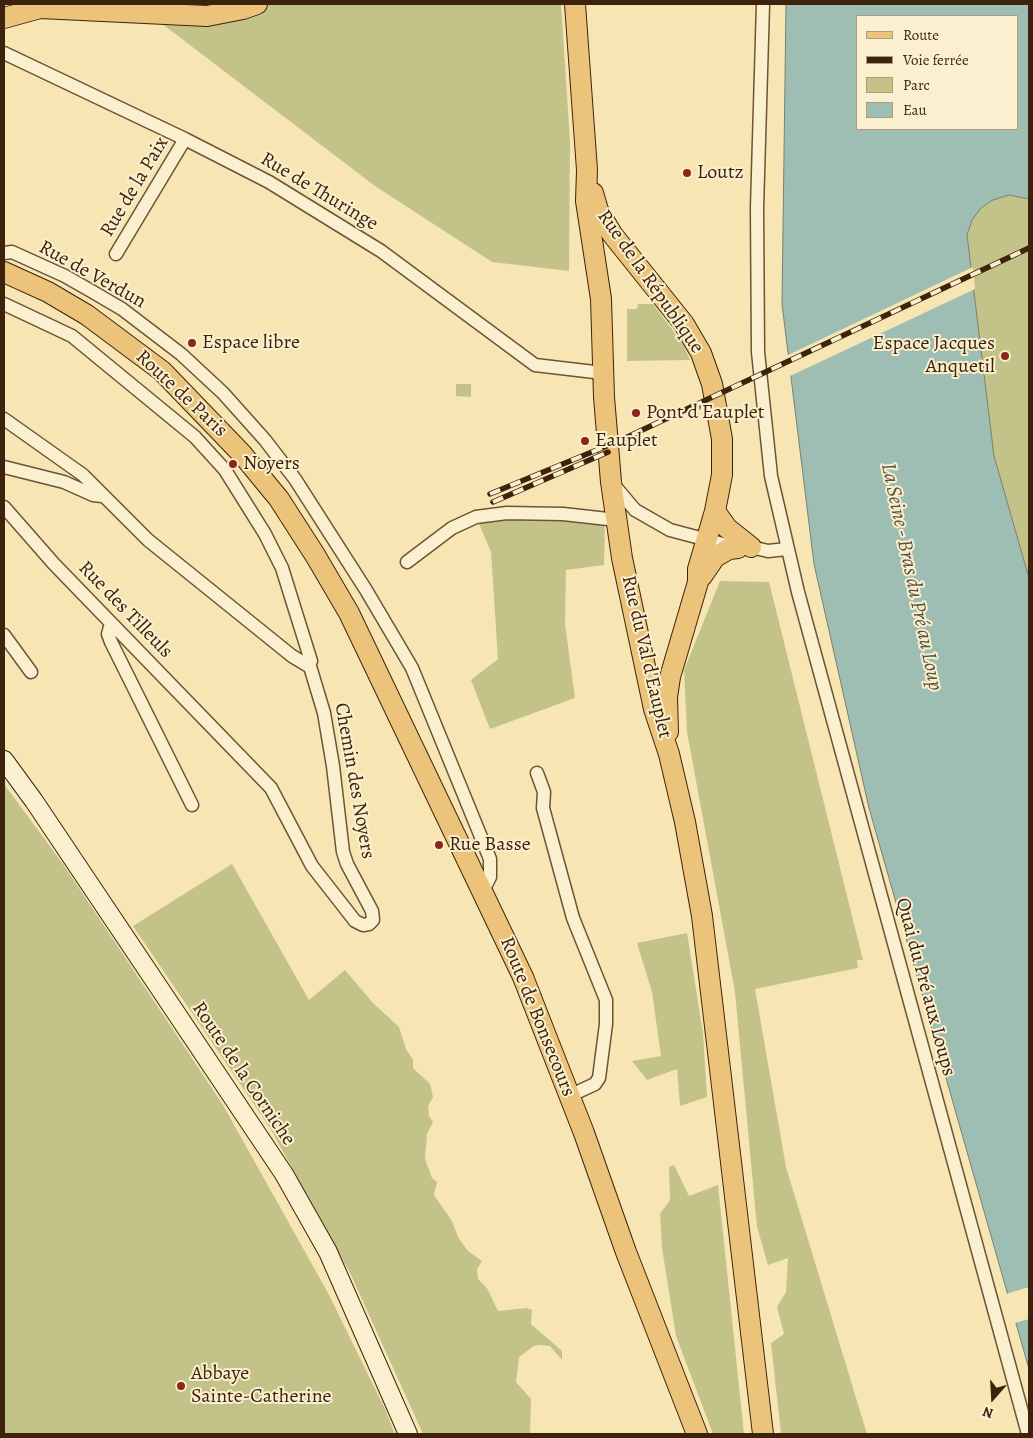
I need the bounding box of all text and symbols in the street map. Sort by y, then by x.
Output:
legend [856,15,1018,130]
text: Route [903,25,939,45]
text: Voie ferrée [903,50,969,70]
text: Parc [903,75,930,95]
text: Eau [903,100,927,120]
street label: Rue de la Paix [96,133,174,241]
street label: Rue de Thuringe [256,147,382,237]
place label: Loutz [697,161,744,185]
marker: Loutz [681,167,693,179]
street label: Rue de la République [591,206,709,358]
street label: Rue de Verdun [34,236,150,314]
place label: Espace libre [202,331,300,355]
place label: Espace Jacques Anquetil [873,332,995,379]
marker: Espace libre [186,337,198,349]
street label: Route de Paris [130,345,232,443]
marker: Espace Jacques Anquetil [999,350,1011,362]
place label: Pont d'Eauplet [646,401,764,425]
marker: Pont d'Eauplet [630,407,642,419]
place label: Eauplet [595,429,658,453]
marker: Eauplet [579,435,591,447]
place label: Noyers [243,452,300,476]
marker: Noyers [227,458,239,470]
water label: La Seine - Bras du Pré au Loup [875,461,947,693]
street label: Rue des Tilleuls [73,557,177,663]
street label: Rue du Val d'Eauplet [616,573,676,741]
street label: Chemin des Noyers [328,701,380,861]
place label: Rue Basse [449,833,531,857]
marker: Rue Basse [433,839,445,851]
street label: Quai du Pré aux Loups [890,895,960,1079]
street label: Route de Bonsecours [494,934,580,1100]
street label: Route de la Corniche [186,998,300,1150]
place label: Abbaye Sainte-Catherine [191,1362,332,1409]
north arrow [968,1373,1018,1423]
marker: Abbaye Sainte-Catherine [175,1380,187,1392]
text: N [980,1402,996,1423]

